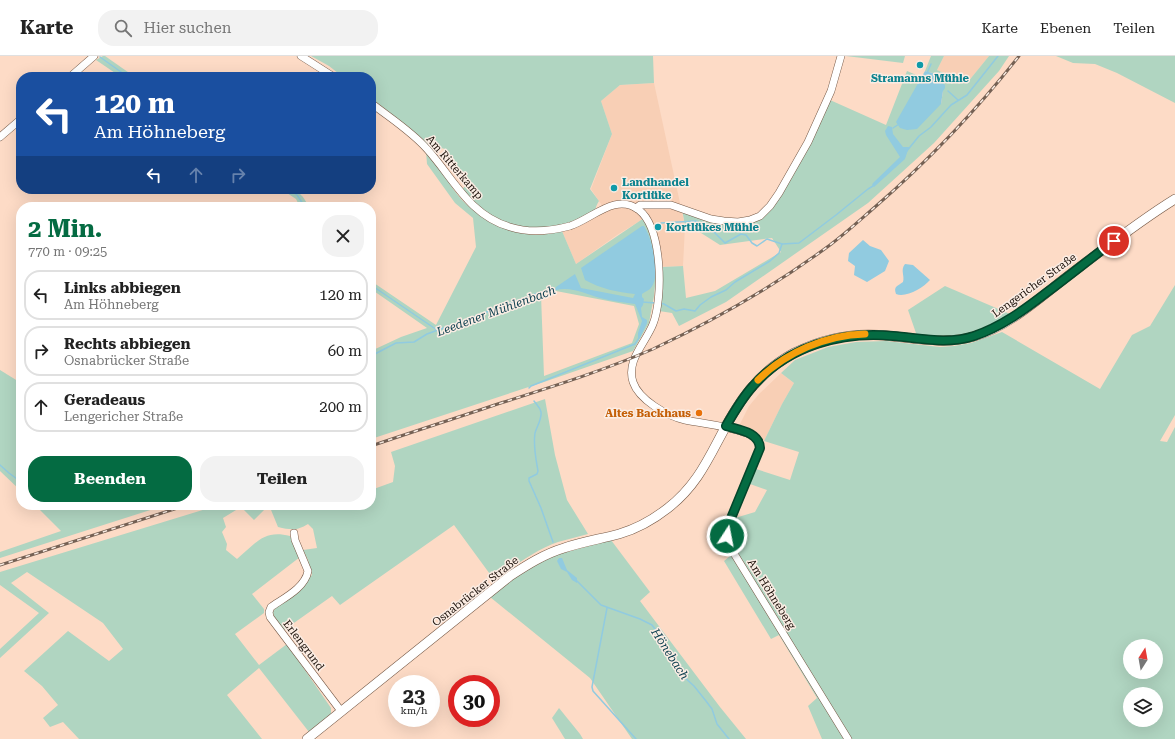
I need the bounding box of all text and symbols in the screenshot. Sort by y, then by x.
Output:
search box [98,10,378,46]
text: Karte [20,16,74,39]
icon: search [112,17,134,39]
text: Hier suchen [144,19,231,37]
text: Karte [982,20,1018,36]
text: Ebenen [1040,20,1091,36]
text: Teilen [1113,20,1155,36]
marker: Stramanns Mühle [915,60,925,70]
place label: Stramanns Mühle [871,72,970,85]
text: 120 m [94,87,175,120]
icon: left [28,88,80,140]
text: Am Höhneberg [94,121,225,142]
street label: Am Ritterkamp [423,133,486,202]
icon: left [143,164,165,186]
icon: ahead [185,164,207,186]
icon: right [227,164,249,186]
place label: Landhandel Kortlüke [622,176,689,202]
marker: Landhandel Kortlüke [609,183,619,193]
text: 2 Min. [28,215,102,243]
button: close [322,215,364,257]
place label: Kortlükes Mühle [666,221,760,234]
marker: Kortlükes Mühle [653,222,663,232]
pin [1097,224,1131,258]
icon: arrive [1103,230,1125,252]
text: 770 m · 09:25 [28,244,107,259]
street label: Lengericher Straße [990,251,1079,320]
text: Links abbiegen [64,279,181,297]
water label: Leedener Mühlenbach [434,283,557,339]
icon: left [30,284,52,306]
text: 120 m [319,286,362,304]
text: Am Höhneberg [64,297,159,312]
text: Rechts abbiegen [64,335,191,353]
icon: right [30,340,52,362]
text: 60 m [328,342,362,360]
text: Osnabrücker Straße [64,353,189,368]
text: Geradeaus [64,391,145,409]
icon: ahead [30,396,52,418]
text: 200 m [319,398,362,416]
place label: Altes Backhaus [605,407,691,420]
marker: Altes Backhaus [694,408,704,418]
text: Lengericher Straße [64,409,183,424]
button: Beenden [28,456,192,502]
button: Teilen [200,456,364,502]
position arrow [706,515,748,557]
street label: Osnabrücker Straße [430,554,521,629]
street label: Am Höhneberg [745,557,799,632]
street label: Erlengrund [280,617,327,673]
water label: Hönebach [648,625,692,682]
north arrow [1123,639,1163,679]
map controls [1123,639,1163,727]
speed limit sign: 30 [448,675,500,727]
text: 23 [403,684,425,708]
button: layers [1123,687,1163,727]
text: km/h [401,705,427,716]

